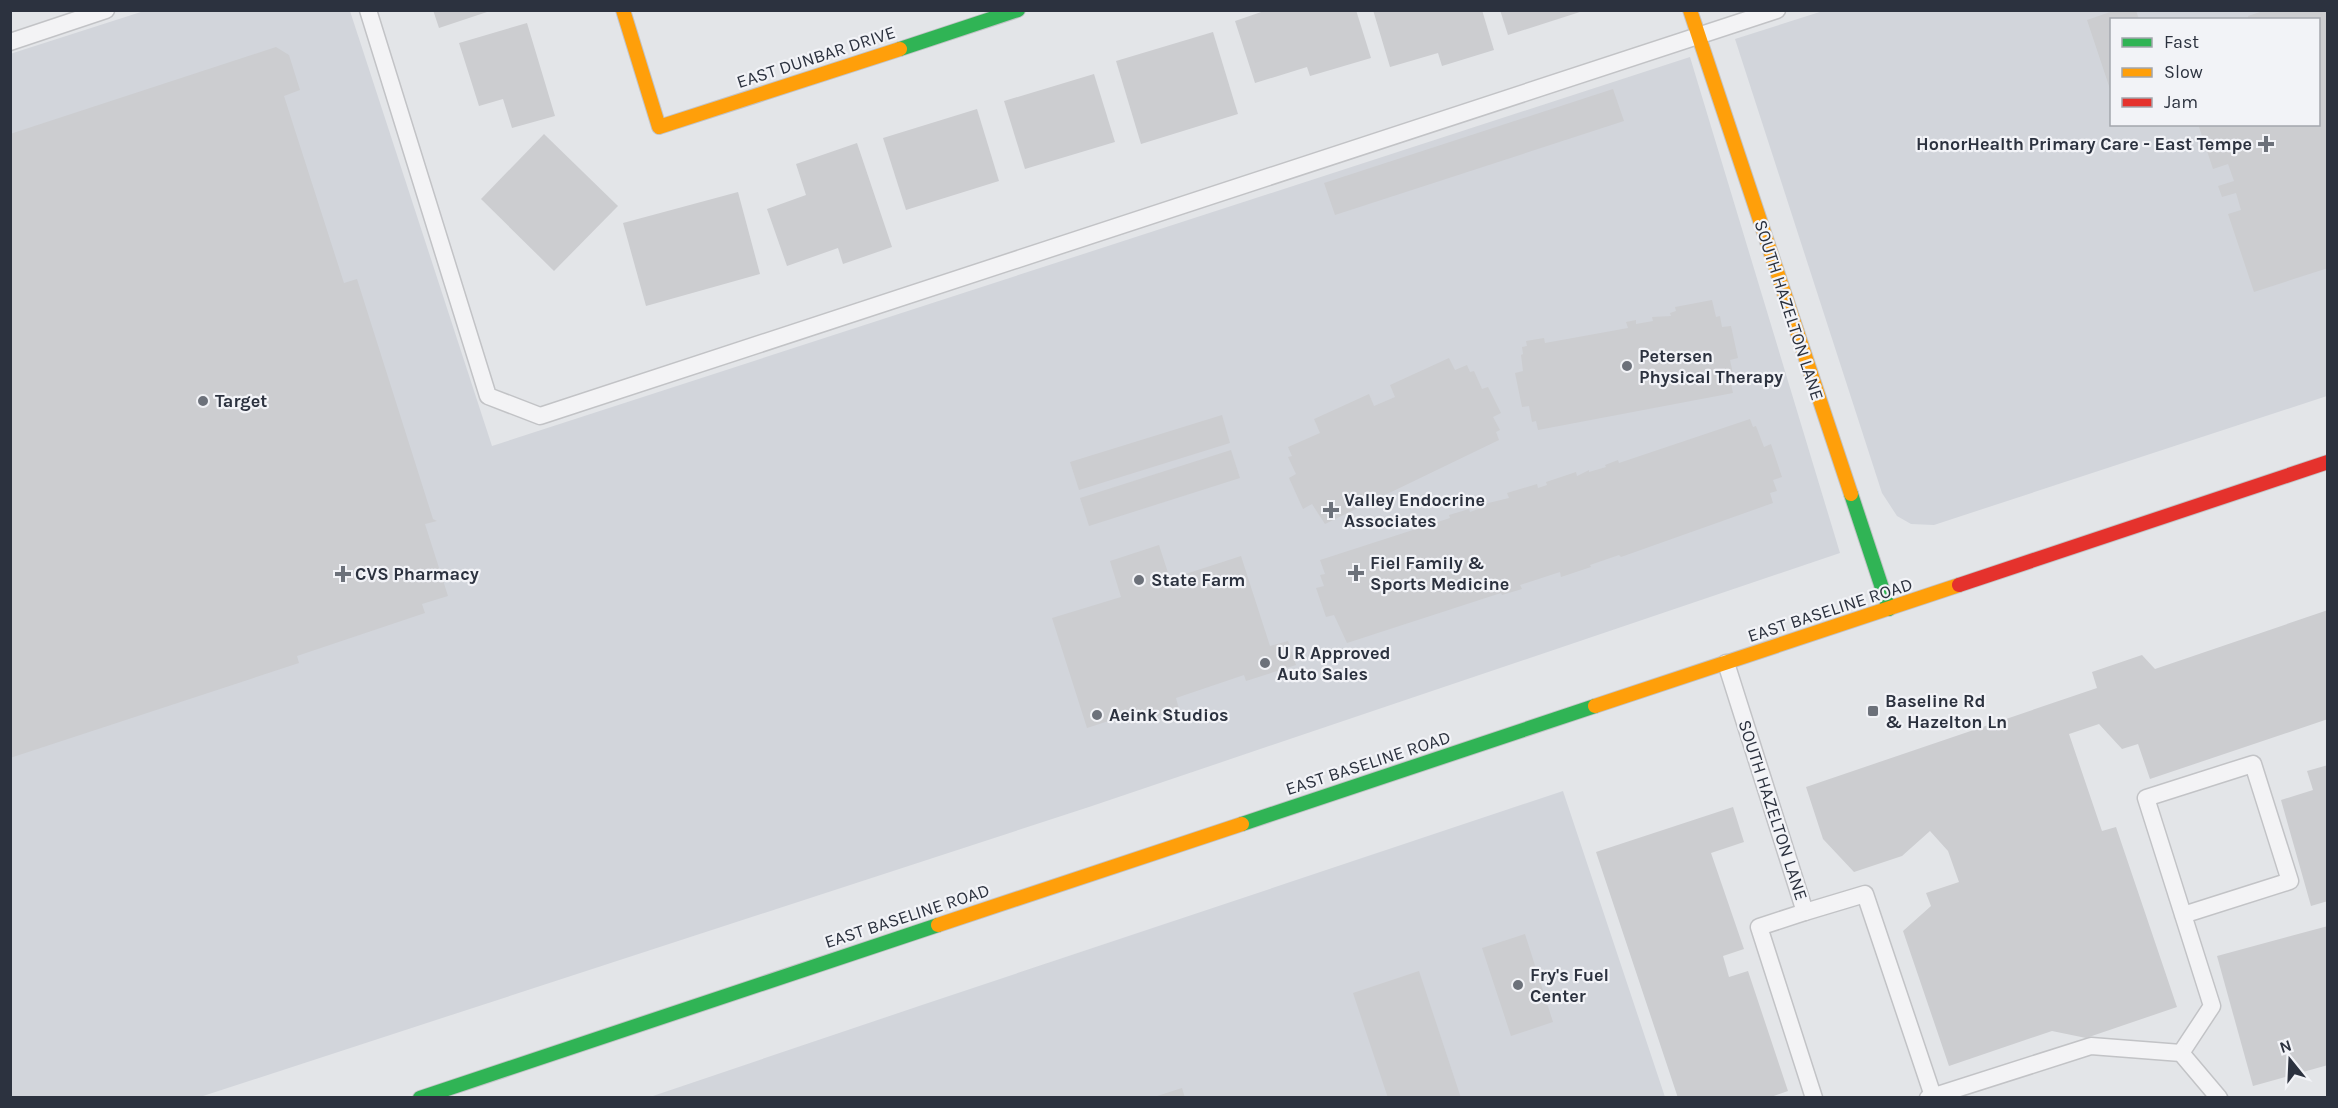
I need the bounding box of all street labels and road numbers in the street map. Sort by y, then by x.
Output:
street label: EAST DUNBAR DRIVE [734,21,898,93]
street label: SOUTH HAZELTON LANE [1749,217,1829,403]
street label: EAST BASELINE ROAD [1745,573,1915,647]
street label: SOUTH HAZELTON LANE [1733,717,1813,903]
street label: EAST BASELINE ROAD [1283,726,1453,800]
street label: EAST BASELINE ROAD [822,879,992,953]

